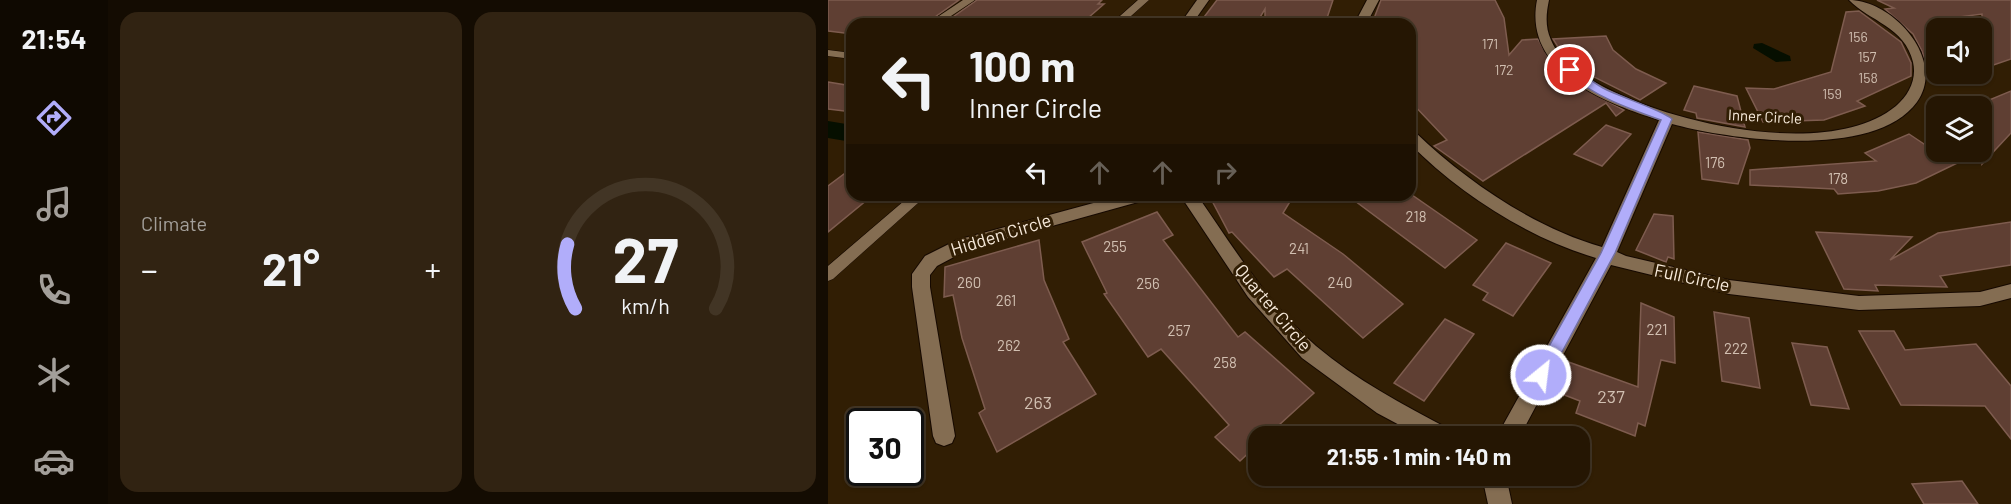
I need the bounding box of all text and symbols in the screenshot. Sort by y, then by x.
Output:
map controls [1926,18,1992,162]
button: sound [1926,18,1992,84]
text: 21:54 [21,22,87,54]
house number: 156 [1848,28,1868,45]
house number: 171 [1482,35,1498,52]
text: 100 m [969,40,1075,90]
icon: left [870,42,948,120]
pin [1544,44,1595,95]
house number: 157 [1858,48,1877,65]
icon: arrive [1553,53,1586,86]
house number: 172 [1494,61,1514,78]
house number: 158 [1858,69,1878,86]
house number: 159 [1822,85,1842,102]
text: Inner Circle [969,91,1102,123]
button: layers [1926,96,1992,162]
icon: directions [33,97,75,139]
street label: Inner Circle [1728,105,1802,127]
house number: 176 [1705,153,1725,171]
icon: left [1020,156,1053,189]
icon: ahead [1083,156,1116,189]
icon: ahead [1146,156,1179,189]
icon: right [1209,156,1242,189]
house number: 178 [1828,169,1848,187]
icon: music [33,183,75,225]
house number: 218 [1406,207,1426,225]
street label: Hidden Circle [948,208,1054,260]
text: Climate [141,211,207,235]
text: 27 [612,221,678,295]
house number: 255 [1103,237,1127,255]
house number: 241 [1289,239,1309,257]
text: 21° [262,241,320,295]
text: − [141,249,158,289]
text: + [425,249,441,289]
street label: Full Circle [1652,258,1732,296]
street label: Quarter Circle [1231,259,1317,355]
icon: phone [33,269,75,311]
house number: 260 [957,273,981,291]
house number: 240 [1328,273,1352,291]
house number: 256 [1136,274,1160,292]
house number: 261 [996,291,1016,309]
text: km/h [621,293,669,318]
house number: 221 [1646,320,1668,338]
house number: 257 [1168,321,1190,339]
house number: 262 [997,336,1021,354]
house number: 222 [1724,339,1748,357]
position arrow [1509,343,1573,407]
house number: 258 [1213,353,1237,371]
icon: climate [33,354,75,396]
house number: 237 [1597,385,1625,407]
house number: 263 [1024,391,1052,413]
speed limit sign: 30 [846,408,924,486]
icon: car [33,440,75,482]
text: 21:55 · 1 min · 140 m [1327,443,1511,469]

